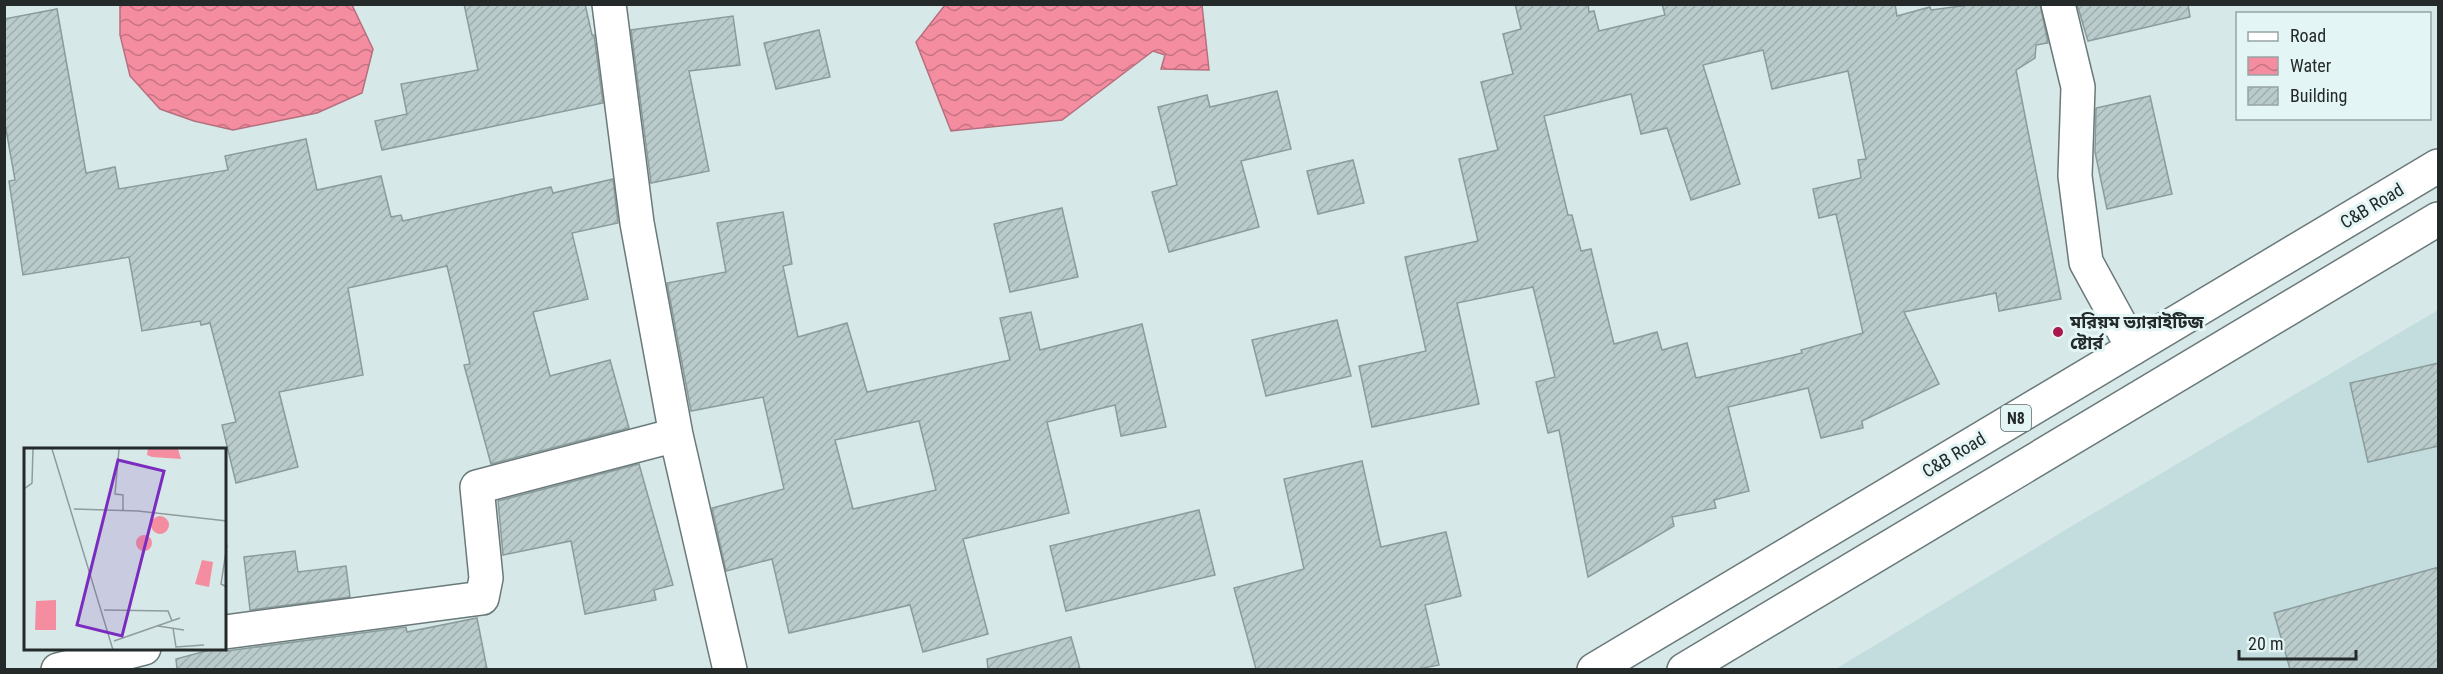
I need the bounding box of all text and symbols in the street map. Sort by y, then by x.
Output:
legend [2236,12,2431,120]
text: Road [2290,25,2326,46]
text: Water [2290,55,2332,76]
text: Building [2290,85,2347,106]
street label: C&B Road [2336,179,2407,233]
place label: মরিয়ম ভ্যারাইটিজ ষ্টোর্র [2069,311,2204,353]
marker: মরিয়ম ভ্যারাইটিজ ষ্টোর্র [2051,325,2065,339]
road number: N8 [2001,405,2031,431]
street label: C&B Road [1918,428,1989,482]
inset map [24,448,226,650]
scale bar [2239,623,2356,661]
text: 20 m [2248,633,2283,654]

